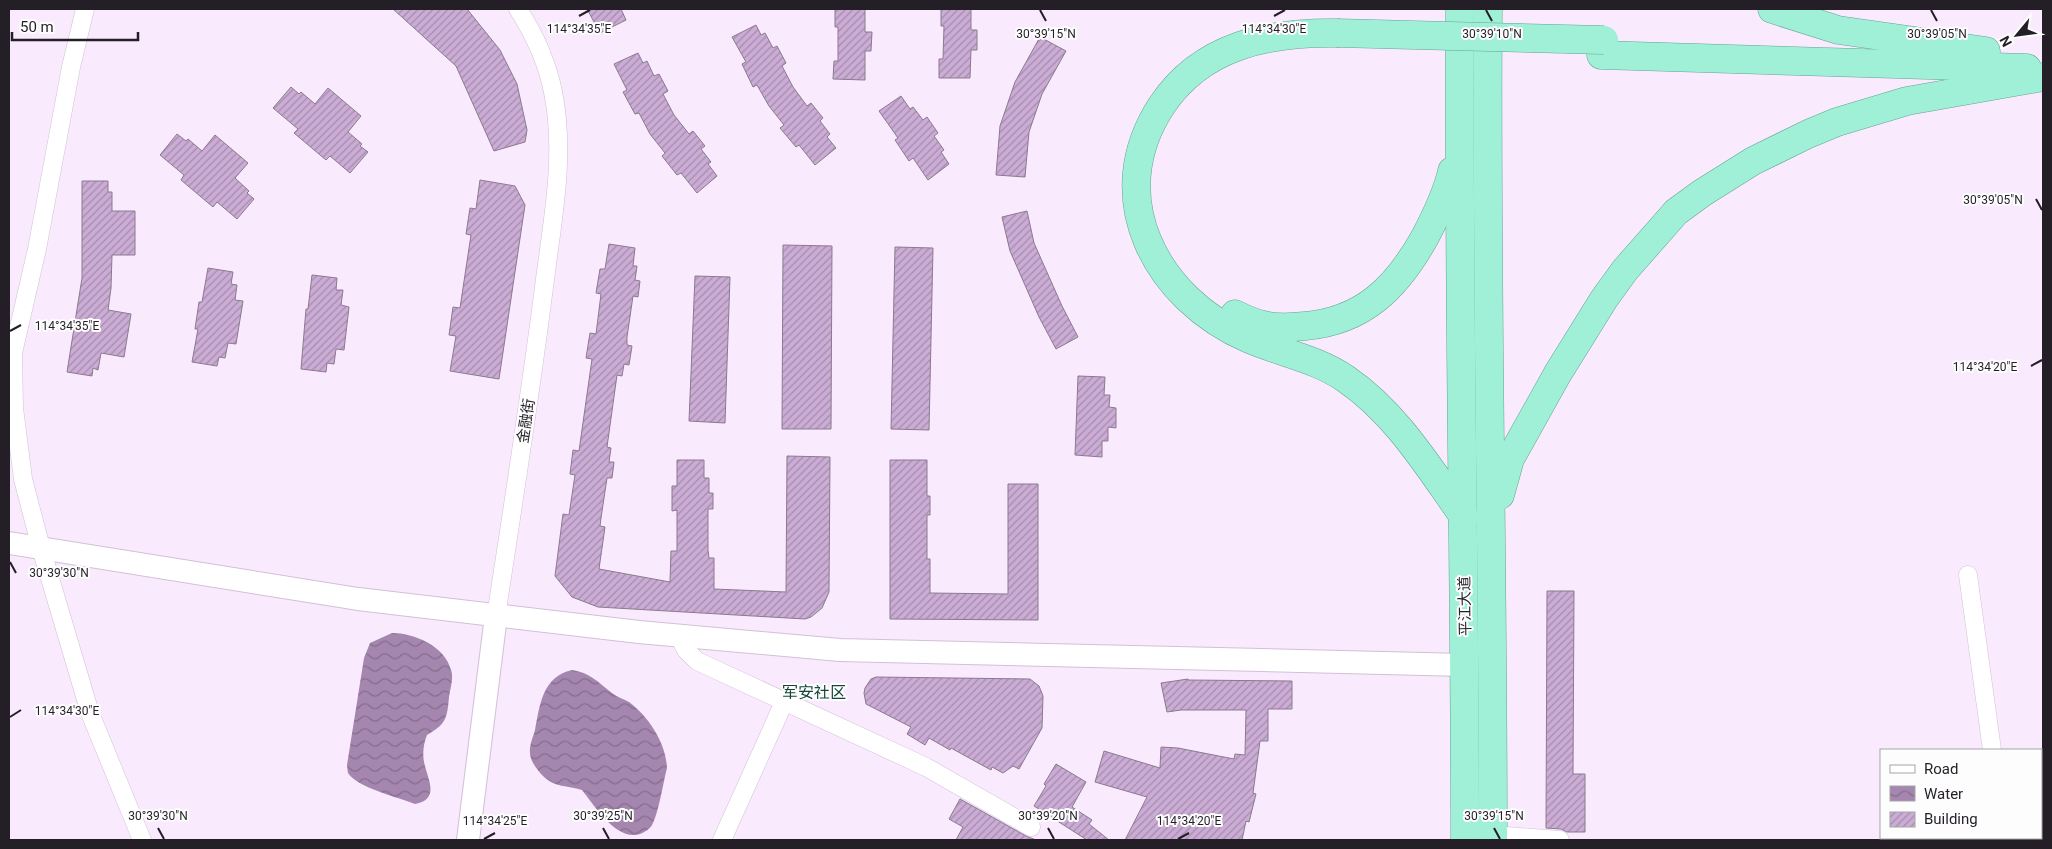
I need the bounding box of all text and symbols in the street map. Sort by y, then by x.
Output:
scale bar [12,10,139,42]
north arrow [1992,10,2042,60]
text: 50 m [20,18,54,36]
text: 114°34'35"E [547,22,611,36]
text: 114°34'30"E [1242,22,1306,36]
text: 30°39'15"N [1016,27,1076,41]
text: 30°39'10"N [1462,27,1522,41]
text: 30°39'05"N [1907,27,1967,41]
text: N [1996,33,2015,50]
text: 30°39'05"N [1963,193,2023,207]
text: 114°34'35"E [35,319,99,333]
text: 114°34'20"E [1953,360,2017,374]
street label: 金融街 [514,397,538,445]
text: 30°39'30"N [29,566,89,580]
street label: 平江大道 [1455,576,1475,636]
district label: 军安社区 [782,683,846,702]
text: 114°34'30"E [35,704,99,718]
legend [1880,749,2042,839]
text: Road [1924,760,1958,778]
text: Water [1924,785,1963,803]
text: 30°39'30"N [128,809,188,823]
text: 30°39'25"N [573,809,633,823]
text: 30°39'20"N [1018,809,1078,823]
text: 30°39'15"N [1464,809,1524,823]
text: Building [1924,810,1978,828]
text: 114°34'25"E [463,814,527,828]
text: 114°34'20"E [1157,814,1221,828]

